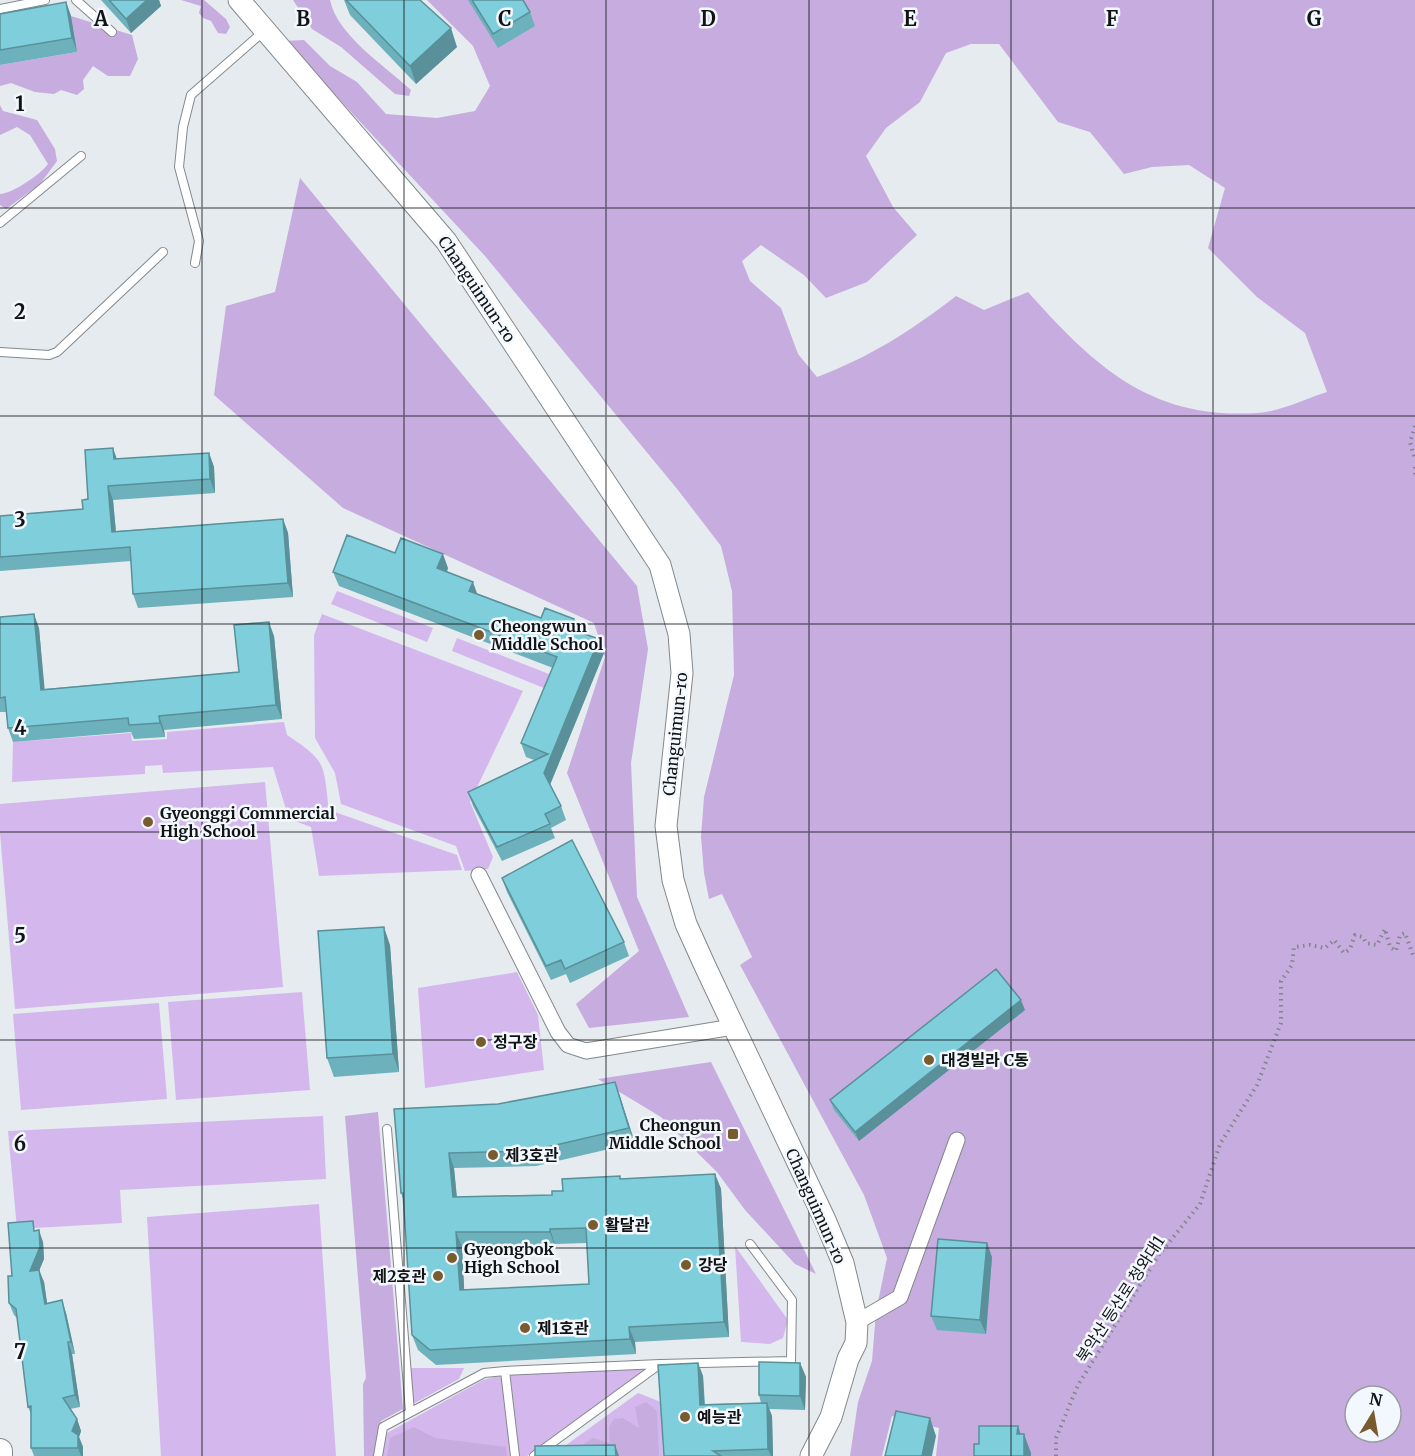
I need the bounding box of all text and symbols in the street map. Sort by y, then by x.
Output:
text: A [93,6,109,31]
text: B [296,6,310,31]
text: C [498,6,512,31]
text: D [700,6,716,31]
text: E [903,6,917,31]
text: F [1106,6,1119,31]
text: G [1307,6,1322,31]
text: 1 [15,91,25,116]
street label: Changuimun-ro [434,232,520,346]
text: 2 [14,299,26,324]
text: 3 [14,507,26,532]
place label: Cheongwun Middle School [491,616,603,654]
marker: Cheongwun Middle School [472,628,486,642]
street label: Changuimun-ro [659,671,691,797]
text: 4 [14,715,27,740]
place label: Gyeonggi Commercial High School [160,803,335,841]
marker: Gyeonggi Commercial High School [141,815,155,829]
text: 5 [14,923,26,948]
place label: 정구장 [493,1032,537,1052]
marker: 정구장 [474,1035,488,1049]
place label: 대경빌라 C동 [941,1050,1029,1070]
marker: 대경빌라 C동 [922,1053,936,1067]
place label: Cheongun Middle School [609,1115,721,1153]
marker: Cheongun Middle School [726,1127,740,1141]
text: 6 [14,1131,26,1156]
place label: 제3호관 [505,1145,559,1165]
street label: Changuimun-ro [782,1145,850,1267]
marker: 제3호관 [486,1148,500,1162]
place label: 활달관 [605,1215,649,1235]
marker: 활달관 [586,1218,600,1232]
street label: 북악산 등산로 청와대1 [1071,1232,1169,1366]
place label: Gyeongbok High School [464,1239,560,1277]
marker: Gyeongbok High School [445,1251,459,1265]
place label: 강당 [698,1255,728,1275]
marker: 강당 [679,1258,693,1272]
place label: 제2호관 [372,1266,426,1286]
marker: 제2호관 [431,1269,445,1283]
place label: 제1호관 [537,1318,589,1338]
marker: 제1호관 [518,1321,532,1335]
text: 7 [14,1339,26,1364]
north arrow [1343,1384,1403,1444]
text: N [1368,1388,1384,1410]
place label: 예능관 [697,1407,741,1427]
marker: 예능관 [678,1410,692,1424]

